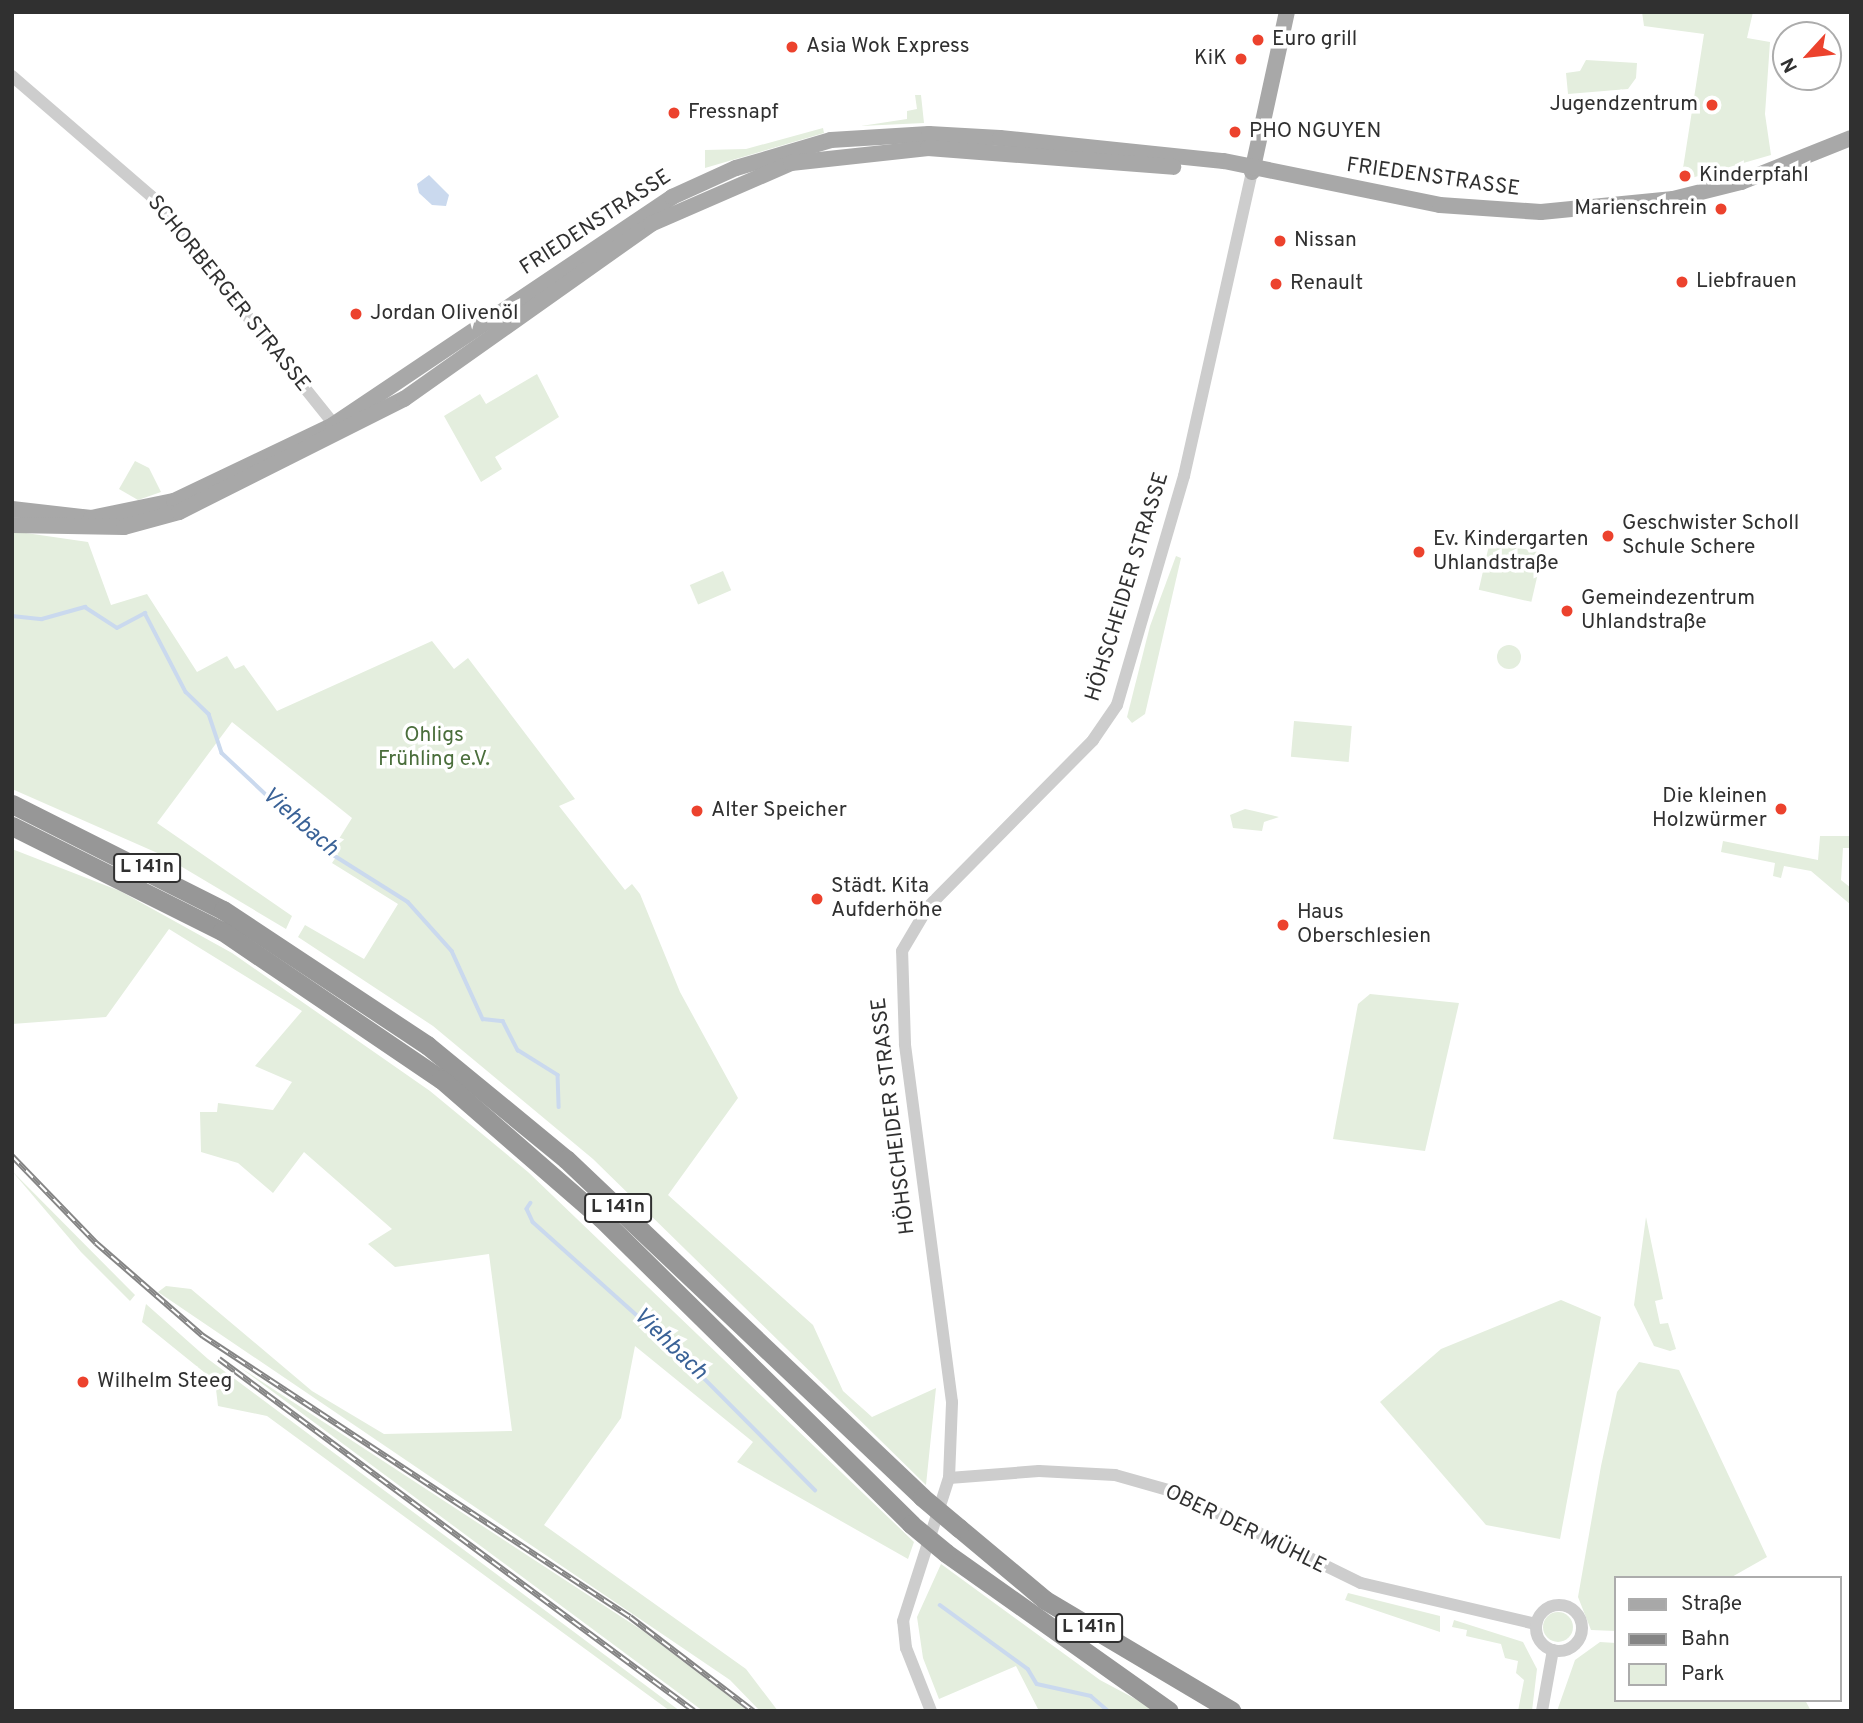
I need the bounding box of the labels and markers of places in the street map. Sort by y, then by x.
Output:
place label: Euro grill [1272,27,1357,53]
marker: Euro grill [1250,32,1266,48]
place label: Asia Wok Express [806,34,970,60]
marker: Asia Wok Express [784,39,800,55]
place label: KiK [1194,46,1227,72]
marker: KiK [1233,51,1249,67]
place label: Jugendzentrum [1549,92,1698,118]
marker: Jugendzentrum [1704,97,1720,113]
place label: Fressnapf [688,100,779,126]
marker: Fressnapf [666,105,682,121]
place label: PHO NGUYEN [1249,119,1381,145]
marker: PHO NGUYEN [1227,124,1243,140]
place label: Kinderpfahl [1699,163,1809,189]
marker: Kinderpfahl [1677,168,1693,184]
place label: Marienschrein [1574,196,1707,222]
marker: Marienschrein [1713,201,1729,217]
place label: Nissan [1294,228,1357,254]
marker: Nissan [1272,233,1288,249]
place label: Liebfrauen [1696,269,1797,295]
place label: Renault [1290,271,1363,297]
marker: Liebfrauen [1674,274,1690,290]
marker: Renault [1268,276,1284,292]
place label: Jordan Olivenöl [370,301,518,327]
marker: Jordan Olivenöl [348,306,364,322]
place label: Geschwister Scholl Schule Schere [1622,511,1799,561]
place label: Ev. Kindergarten Uhlandstraße [1433,527,1589,577]
marker: Geschwister Scholl Schule Schere [1600,528,1616,544]
marker: Ev. Kindergarten Uhlandstraße [1411,544,1427,560]
place label: Gemeindezentrum Uhlandstraße [1581,586,1755,636]
marker: Gemeindezentrum Uhlandstraße [1559,603,1575,619]
place label: Die kleinen Holzwürmer [1652,784,1767,834]
place label: Alter Speicher [711,798,847,824]
marker: Die kleinen Holzwürmer [1773,801,1789,817]
marker: Alter Speicher [689,803,705,819]
place label: Städt. Kita Aufderhöhe [831,874,942,924]
marker: Städt. Kita Aufderhöhe [809,891,825,907]
place label: Haus Oberschlesien [1297,900,1431,950]
marker: Haus Oberschlesien [1275,917,1291,933]
place label: Wilhelm Steeg [97,1369,232,1395]
marker: Wilhelm Steeg [75,1374,91,1390]

